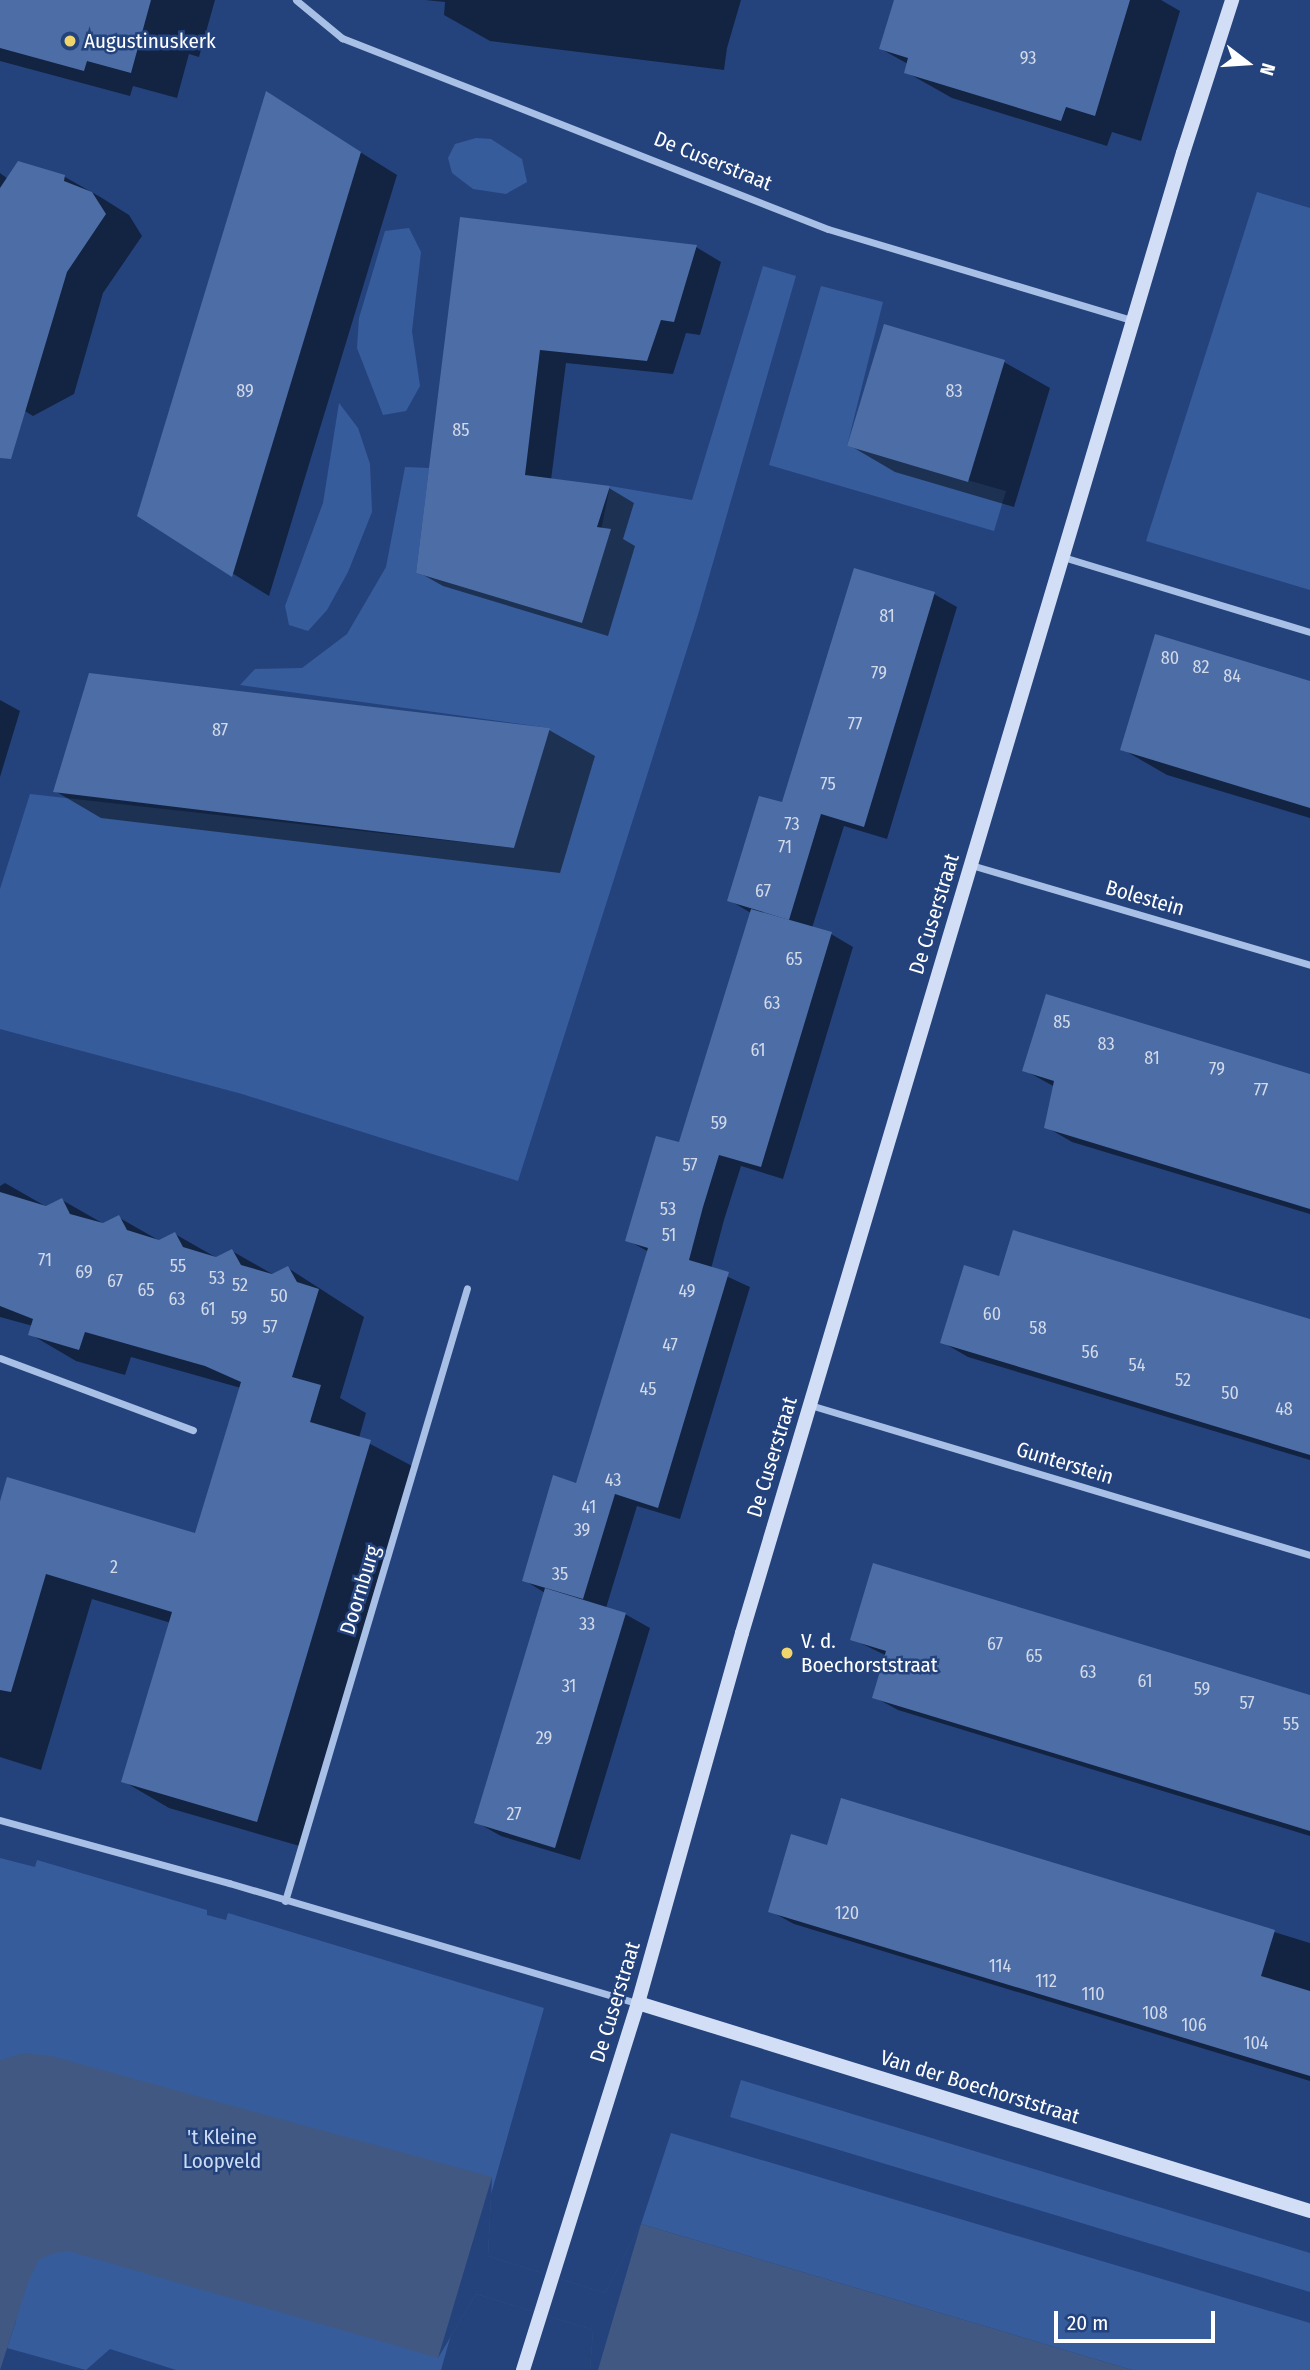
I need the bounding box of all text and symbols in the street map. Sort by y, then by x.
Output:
place label: Augustinuskerk [84,28,216,54]
north arrow [1212,28,1282,98]
marker: Augustinuskerk [62,33,78,49]
house number: 93 [1020,47,1036,69]
text: N [1255,60,1280,78]
street label: De Cuserstraat [650,126,776,196]
house number: 89 [236,380,254,402]
house number: 83 [945,380,963,402]
house number: 85 [452,419,470,441]
house number: 81 [879,605,895,627]
house number: 80 [1161,647,1179,669]
house number: 82 [1193,656,1209,678]
house number: 79 [871,662,887,684]
house number: 84 [1223,665,1241,687]
house number: 77 [848,713,862,735]
house number: 87 [212,719,228,741]
house number: 75 [820,773,836,795]
house number: 73 [784,813,800,835]
house number: 71 [778,836,792,858]
street label: De Cuserstraat [904,851,964,977]
street label: Bolestein [1103,875,1187,921]
house number: 67 [755,880,771,902]
house number: 65 [785,948,803,970]
house number: 63 [764,992,780,1014]
house number: 85 [1053,1011,1071,1033]
house number: 83 [1097,1033,1115,1055]
house number: 61 [750,1039,766,1061]
house number: 81 [1144,1047,1160,1069]
house number: 79 [1209,1058,1225,1080]
house number: 77 [1254,1079,1268,1101]
house number: 59 [711,1112,727,1134]
house number: 57 [682,1154,698,1176]
house number: 53 [660,1198,676,1220]
house number: 51 [662,1224,676,1246]
house number: 71 [38,1249,52,1271]
house number: 55 [170,1255,186,1277]
house number: 69 [75,1261,93,1283]
house number: 53 [209,1267,225,1289]
house number: 67 [107,1270,123,1292]
house number: 52 [232,1274,248,1296]
house number: 65 [137,1279,155,1301]
house number: 49 [678,1280,696,1302]
house number: 50 [270,1285,288,1307]
house number: 63 [169,1288,185,1310]
house number: 61 [200,1298,216,1320]
house number: 60 [983,1303,1001,1325]
house number: 59 [231,1307,247,1329]
house number: 57 [262,1316,278,1338]
house number: 58 [1029,1317,1047,1339]
house number: 47 [662,1334,678,1356]
house number: 56 [1081,1341,1099,1363]
house number: 54 [1129,1354,1145,1376]
house number: 52 [1175,1369,1191,1391]
house number: 45 [640,1378,656,1400]
house number: 50 [1221,1382,1239,1404]
street label: De Cuserstraat [742,1394,802,1520]
house number: 48 [1275,1398,1293,1420]
street label: Gunterstein [1013,1436,1117,1490]
house number: 43 [605,1469,621,1491]
house number: 41 [582,1496,596,1518]
house number: 39 [574,1519,590,1541]
street label: Doornburg [335,1542,385,1638]
house number: 2 [110,1556,118,1578]
house number: 35 [552,1563,568,1585]
house number: 33 [579,1613,595,1635]
place label: V. d. Boechorststraat [801,1628,938,1678]
house number: 67 [987,1633,1003,1655]
marker: V. d. Boechorststraat [779,1645,795,1661]
house number: 65 [1025,1645,1043,1667]
house number: 63 [1080,1661,1096,1683]
house number: 61 [1137,1670,1153,1692]
house number: 31 [562,1675,576,1697]
house number: 59 [1194,1678,1210,1700]
house number: 57 [1239,1692,1255,1714]
house number: 55 [1283,1713,1299,1735]
house number: 29 [536,1727,552,1749]
house number: 27 [506,1803,522,1825]
house number: 120 [835,1902,859,1924]
street label: De Cuserstraat [585,1939,645,2065]
house number: 114 [989,1955,1011,1977]
house number: 112 [1035,1970,1057,1992]
house number: 110 [1081,1983,1105,2005]
house number: 108 [1142,2002,1168,2024]
house number: 106 [1181,2014,1207,2036]
house number: 104 [1243,2032,1269,2054]
street label: Van der Boechorststraat [877,2045,1083,2129]
park label: 't Kleine Loopveld [183,2124,261,2174]
scale bar [1058,2296,1219,2340]
text: 20 m [1067,2310,1108,2336]

